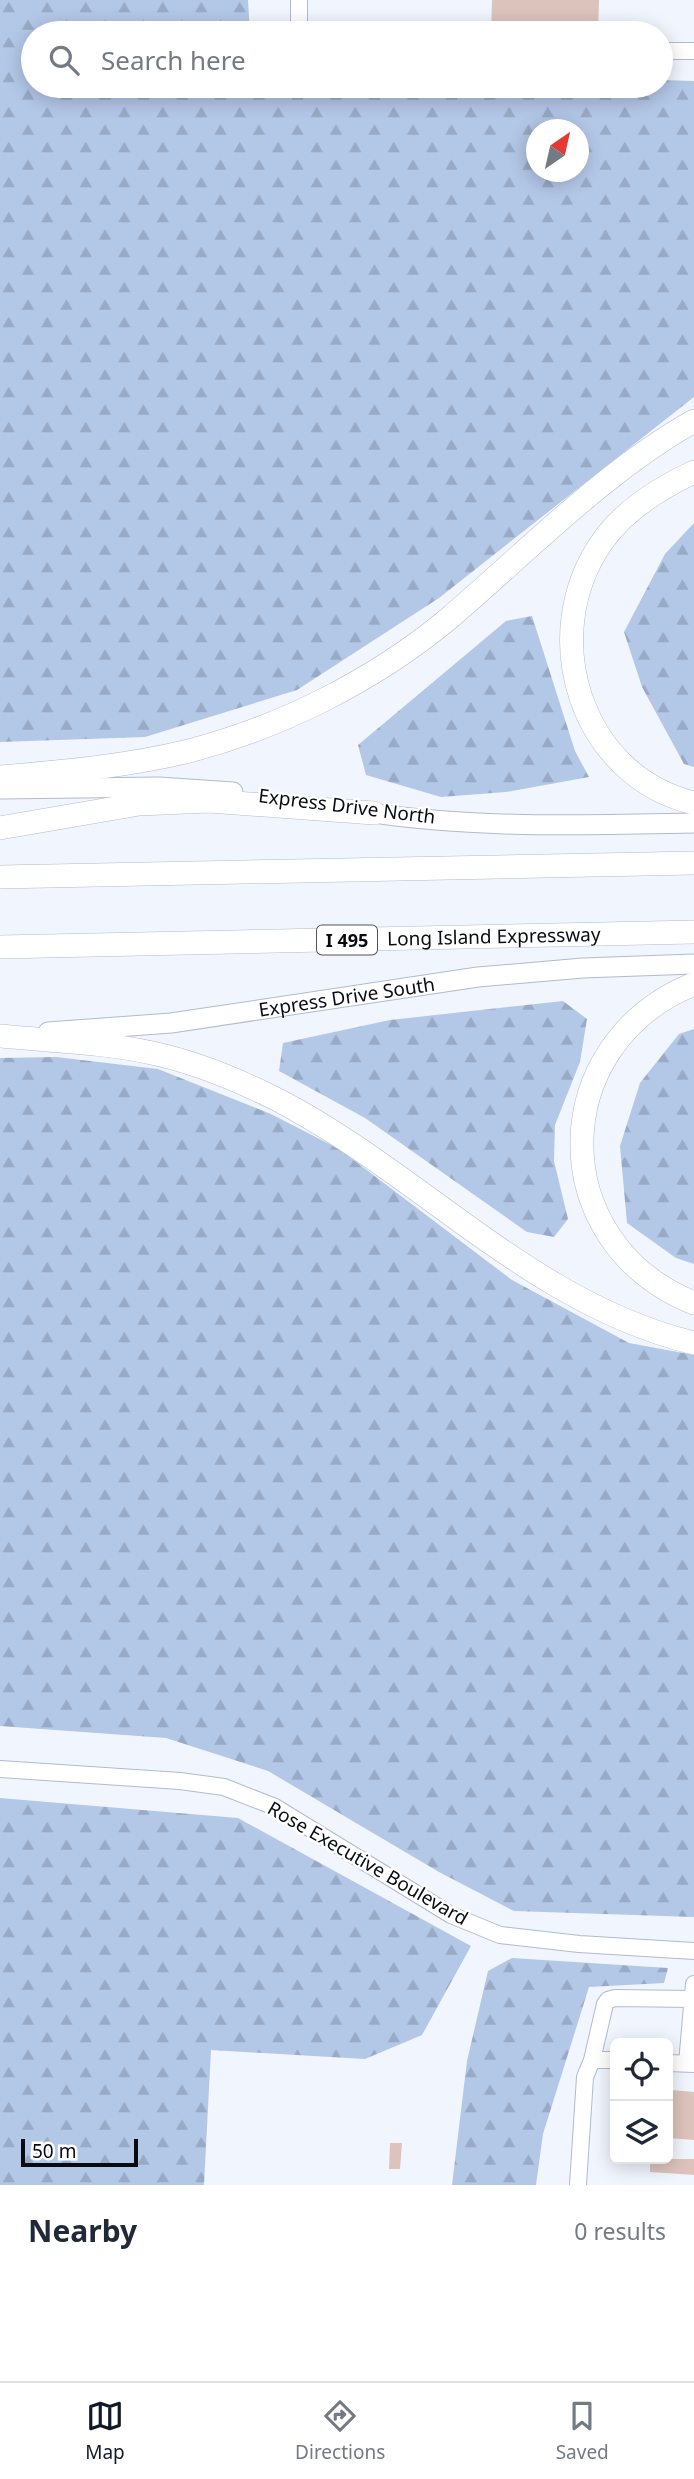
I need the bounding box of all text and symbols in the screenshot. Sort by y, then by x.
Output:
search box [21,21,673,98]
icon: search [45,41,83,79]
text: Search here [101,42,246,78]
north arrow [526,119,589,182]
street label: Express Drive North [257,782,437,830]
street label: Long Island Expressway [387,921,601,952]
road number: I 495 [317,925,377,954]
street label: Express Drive South [257,971,437,1023]
street label: Rose Executive Boulevard [263,1795,473,1931]
map controls [610,2038,673,2164]
button: locate [610,2038,673,2101]
button: layers [610,2101,673,2164]
scale bar [21,2136,138,2168]
text: 50 m [32,2138,76,2164]
text: Nearby [28,2210,137,2251]
text: 0 results [574,2215,666,2247]
tab: Map [85,2397,125,2465]
tab: Directions [295,2397,385,2465]
tab: Saved [556,2397,609,2465]

